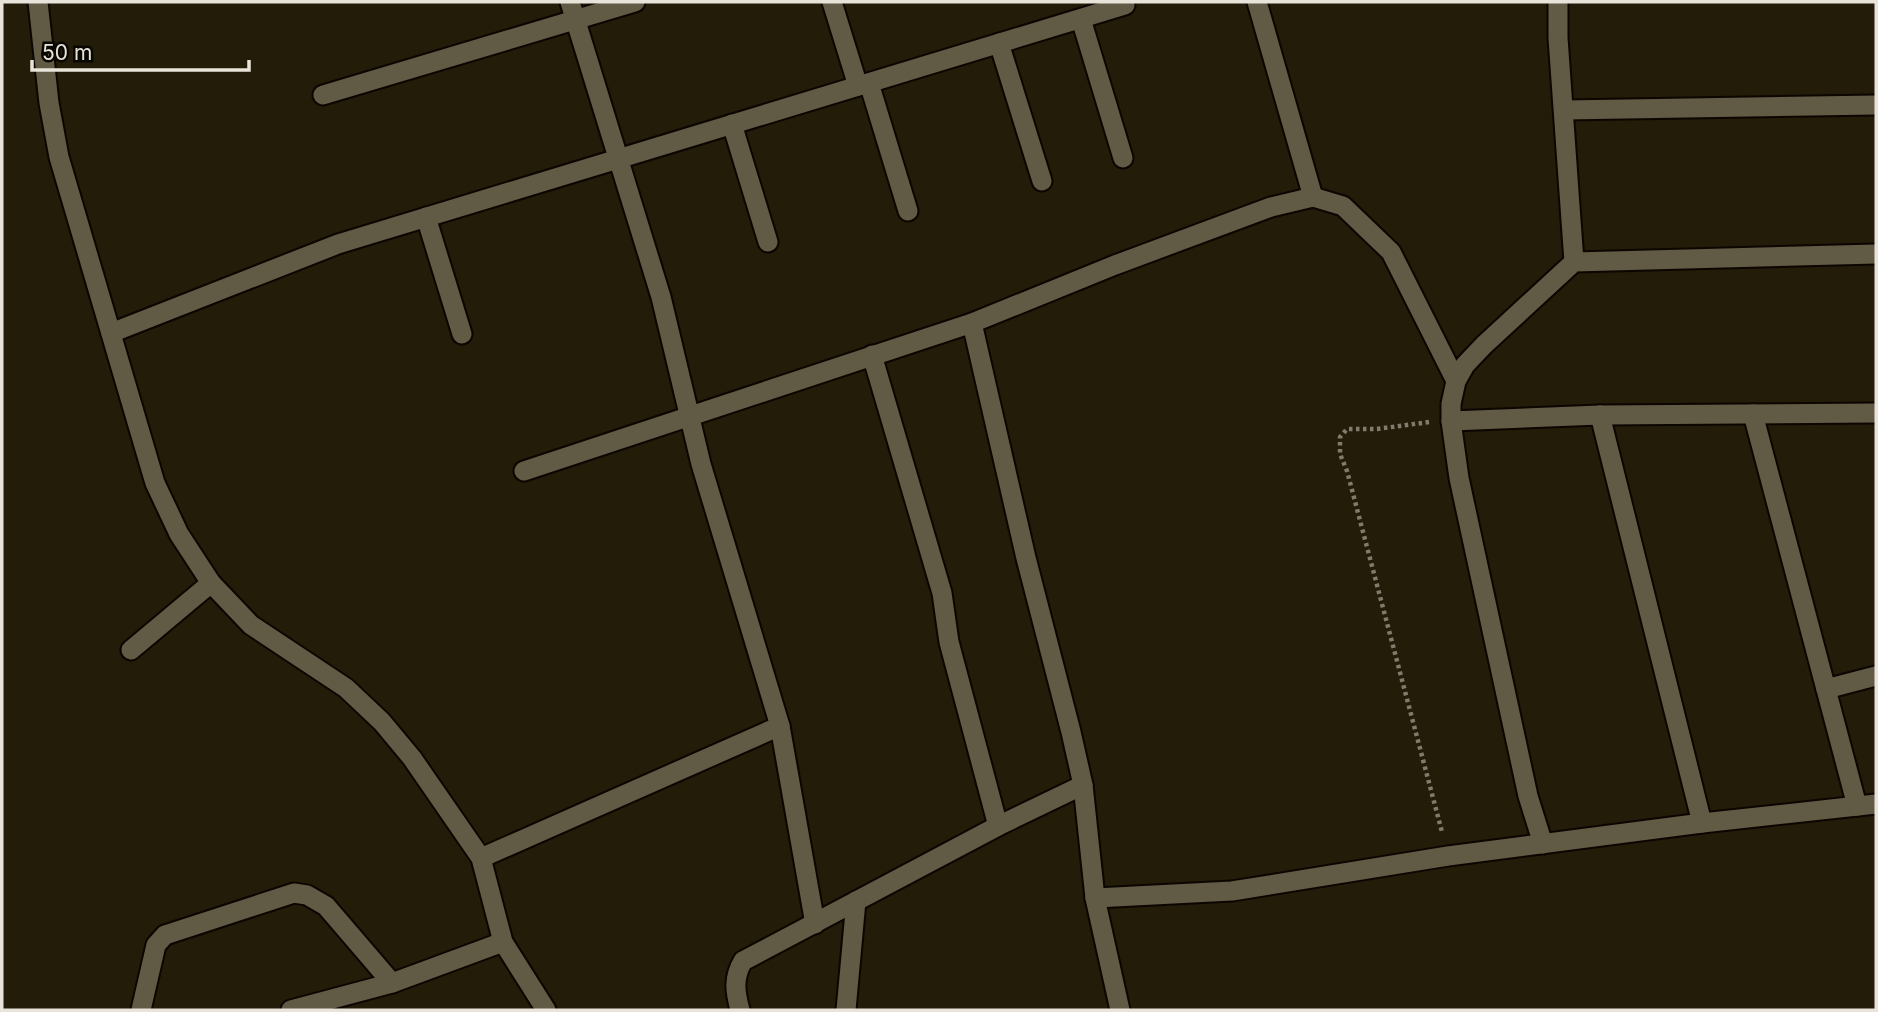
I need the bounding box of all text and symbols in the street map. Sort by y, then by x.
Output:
scale bar [32,28,248,72]
text: 50 m [42,40,92,65]

